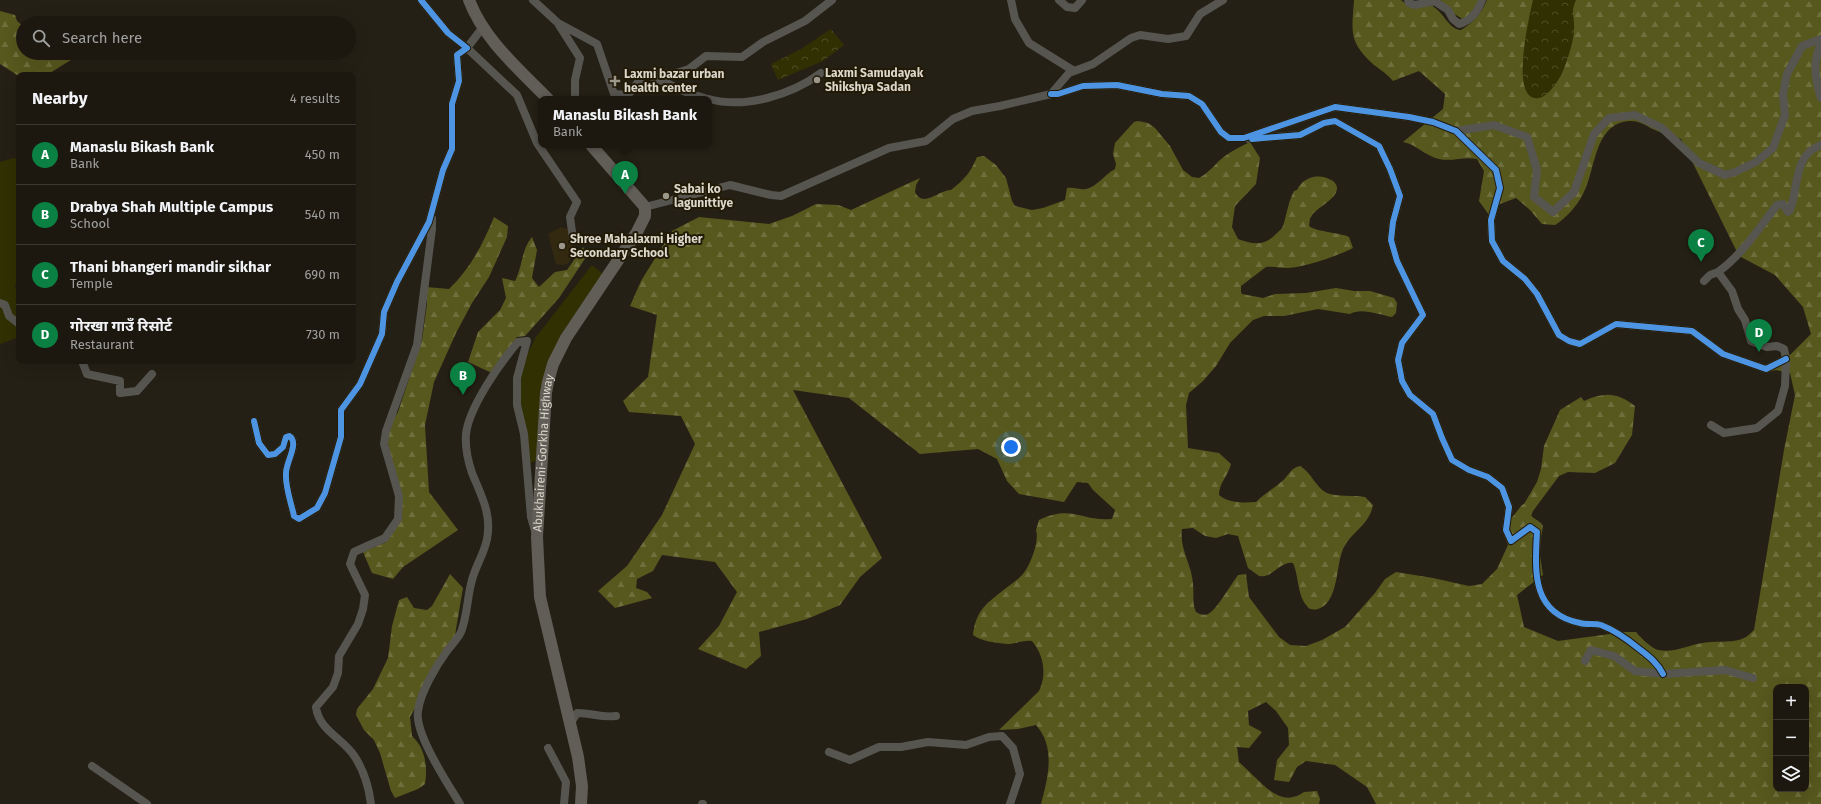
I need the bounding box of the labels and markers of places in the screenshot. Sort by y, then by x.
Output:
place label: Laxmi Samudayak Shikshya Sadan [825,66,924,94]
place label: Laxmi bazar urban health center [624,67,725,95]
marker: Laxmi bazar urban health center [609,75,621,87]
marker: Laxmi Samudayak Shikshya Sadan [812,75,822,85]
pin: A [612,161,638,194]
place label: Sabai ko lagunittiye [674,182,733,210]
marker: Sabai ko lagunittiye [661,191,671,201]
pin: C [1688,229,1714,262]
place label: Shree Mahalaxmi Higher Secondary School [570,232,703,260]
marker: Shree Mahalaxmi Higher Secondary School [557,241,567,251]
pin: D [1746,319,1772,352]
pin: B [450,362,476,395]

